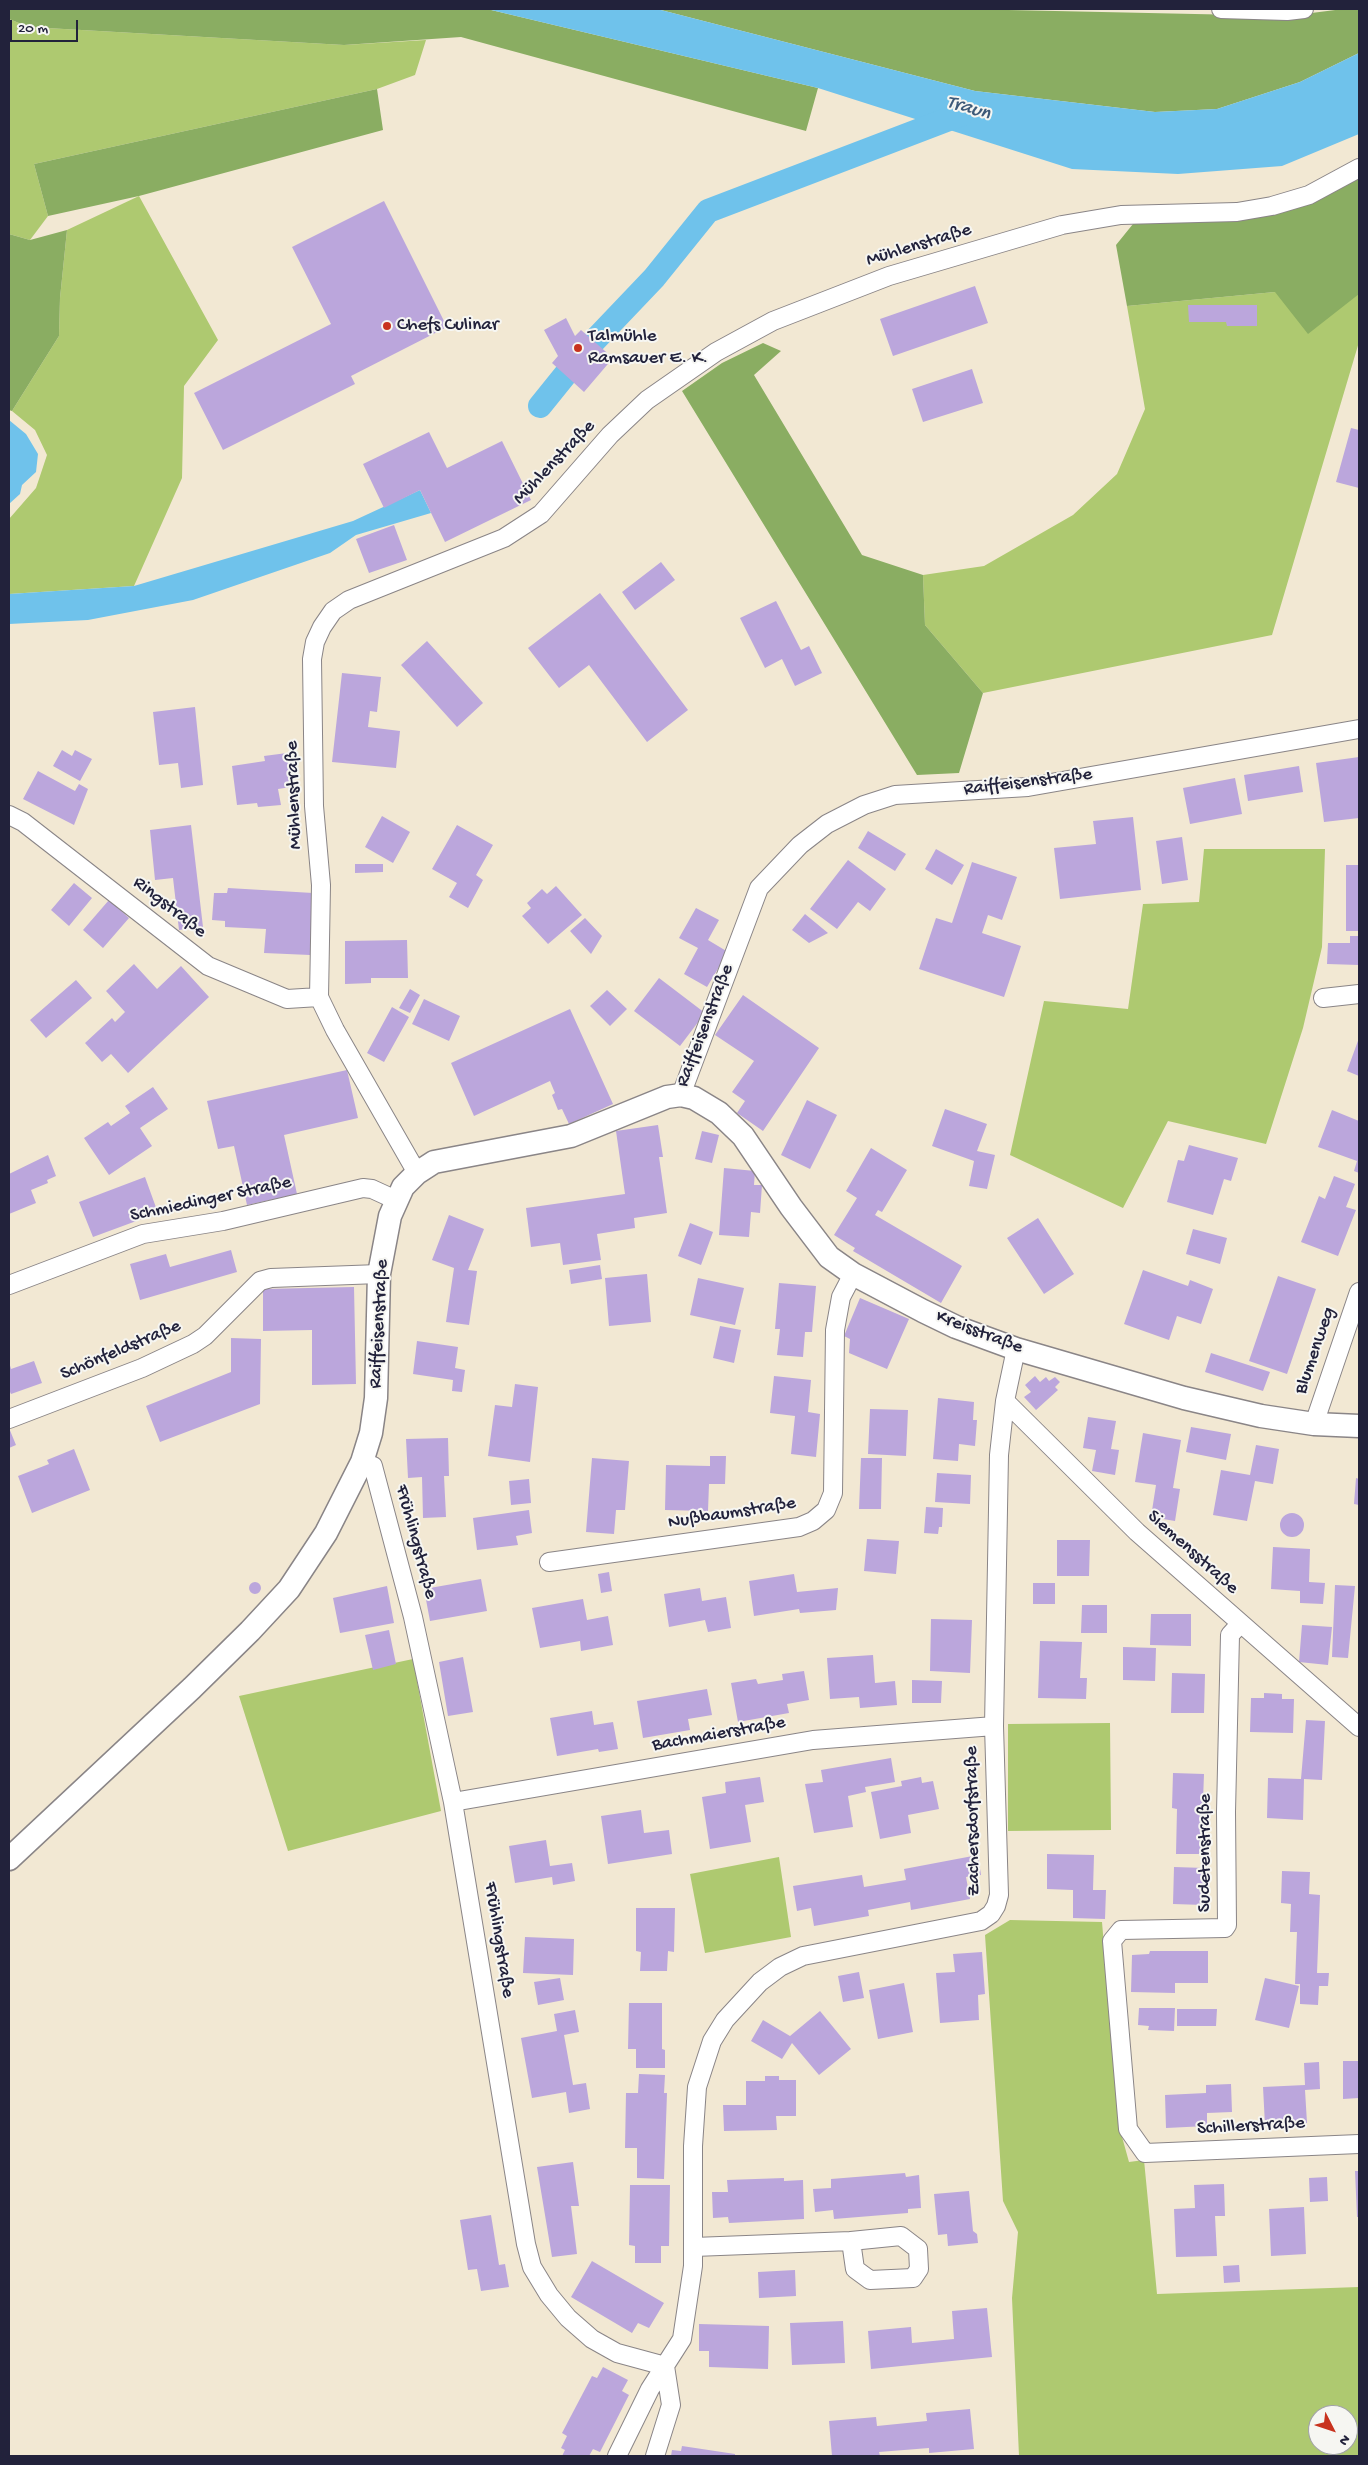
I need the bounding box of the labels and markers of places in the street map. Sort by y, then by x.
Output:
place label: Chefs Culinar [397,315,498,337]
marker: Chefs Culinar [381,320,393,332]
place label: Talmühle Ramsauer E. K. [588,326,708,370]
marker: Talmühle Ramsauer E. K. [572,342,584,354]

